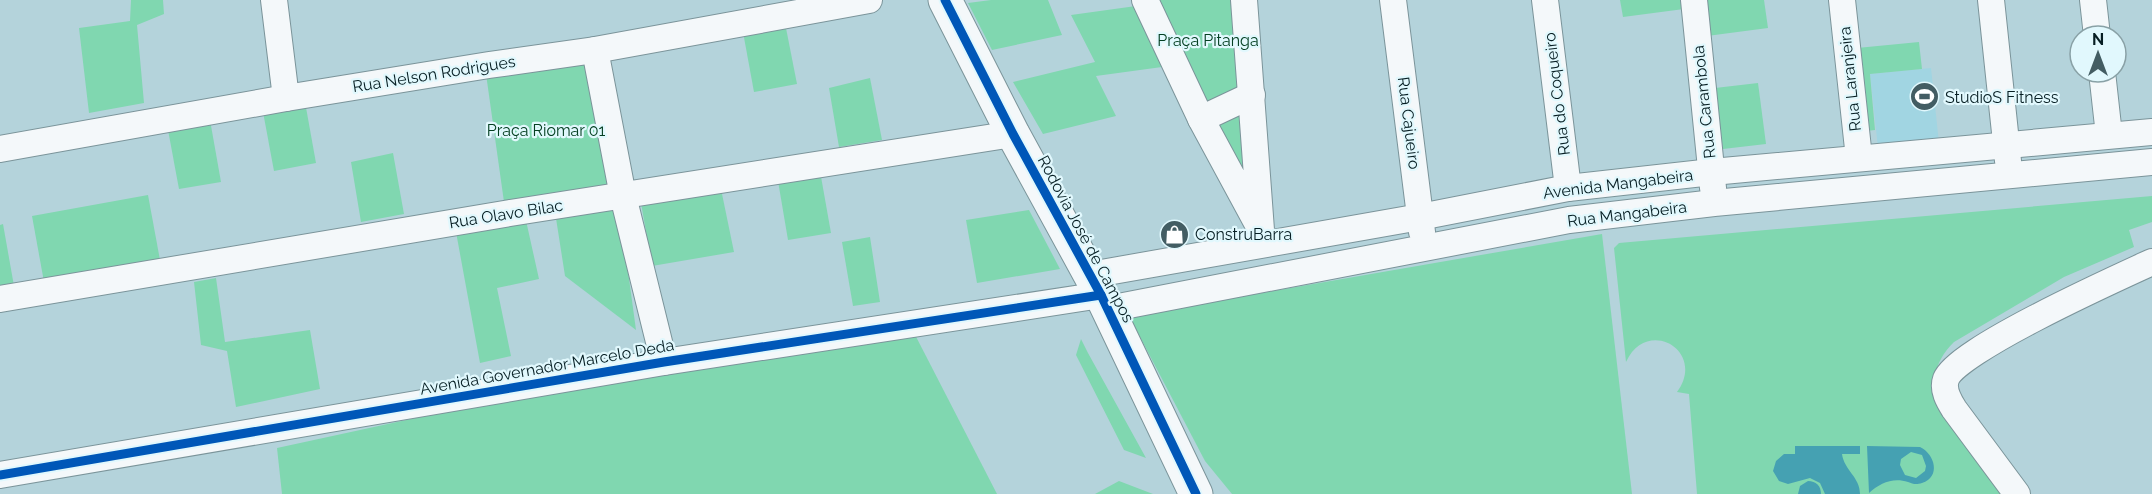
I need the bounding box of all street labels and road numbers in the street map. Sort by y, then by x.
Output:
street label: Rua Laranjeira [1835,26,1865,132]
street label: Rua do Coqueiro [1540,31,1574,157]
street label: Rua Carambola [1689,44,1719,160]
street label: Rua Nelson Rodrigues [351,52,517,96]
street label: Rua Cajueiro [1394,76,1424,170]
street label: Rodovia José de Campos [1034,152,1138,326]
street label: Avenida Mangabeira [1542,165,1694,203]
street label: Rua Olavo Bilac [448,196,565,232]
street label: Rua Mangabeira [1566,197,1688,231]
street label: Avenida Governador Marcelo Deda [418,335,676,399]

